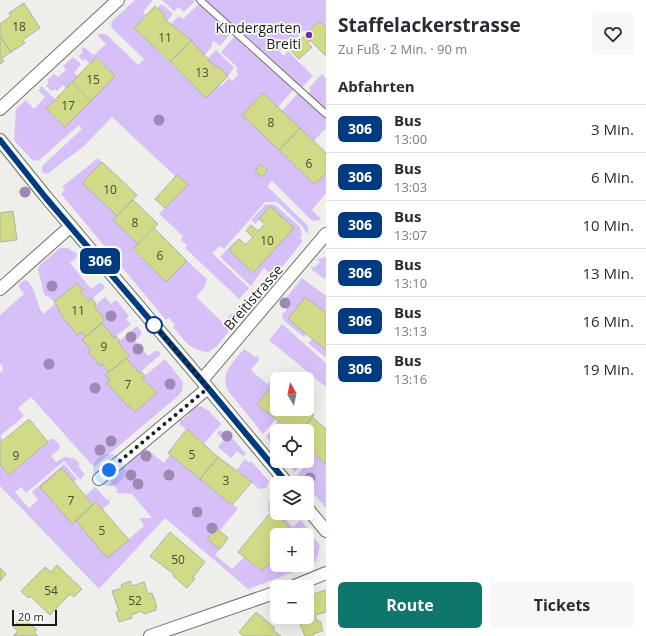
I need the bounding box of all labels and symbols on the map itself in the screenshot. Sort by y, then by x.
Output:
house number: 18 [12,18,26,35]
place label: Kindergarten Breiti [216,18,301,53]
house number: 11 [158,29,172,46]
marker: Kindergarten Breiti [304,30,314,40]
house number: 13 [195,64,209,81]
house number: 15 [86,71,100,88]
house number: 17 [61,97,75,114]
house number: 8 [268,114,275,131]
house number: 6 [306,155,313,172]
house number: 10 [103,181,117,198]
house number: 8 [132,214,139,231]
house number: 10 [260,232,274,249]
house number: 6 [157,247,164,264]
line badge: 306 [77,248,123,274]
street label: Breitistrasse [219,260,287,334]
house number: 11 [71,302,85,319]
unlabelled marker [145,316,163,334]
house number: 9 [101,338,108,355]
north arrow [270,372,314,416]
house number: 7 [125,376,132,393]
house number: 5 [189,446,196,463]
house number: 9 [13,447,20,464]
your location [99,460,119,480]
house number: 3 [223,472,230,489]
house number: 7 [68,492,75,509]
house number: 5 [99,522,106,539]
house number: 50 [171,551,185,568]
house number: 54 [44,582,58,599]
house number: 52 [128,592,142,609]
scale bar [12,608,57,627]

